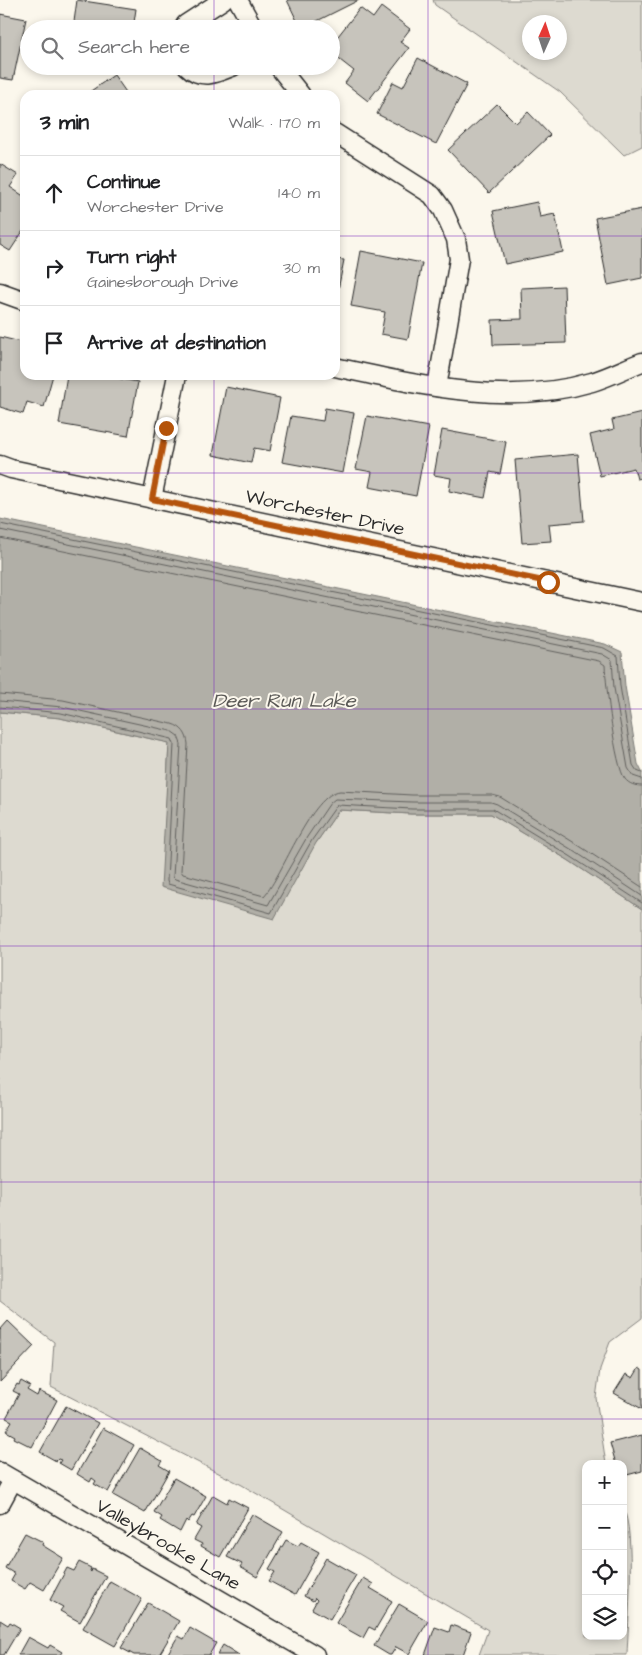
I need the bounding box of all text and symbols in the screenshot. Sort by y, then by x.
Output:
north arrow [522,15,567,60]
search box [20,20,340,75]
icon: search [38,34,66,62]
text: Search here [78,34,190,61]
text: 3 min [40,108,89,137]
text: Walk · 170 m [229,112,320,134]
text: Continue [87,169,161,196]
icon: ahead [40,179,68,207]
text: 140 m [278,182,320,204]
text: Worchester Drive [87,196,224,218]
text: Turn right [87,244,176,271]
icon: right [40,254,68,282]
text: 30 m [283,257,320,279]
text: Gainesborough Drive [87,271,238,293]
icon: arrive [40,329,68,357]
text: Arrive at destination [87,330,266,357]
route end [155,417,178,440]
street label: Worchester Drive [243,483,407,543]
route start [537,571,560,594]
water label: Deer Run Lake [212,687,357,715]
map controls [582,1460,627,1640]
button: + [582,1460,627,1505]
street label: Valleybrooke Lane [90,1493,245,1598]
button: − [582,1505,627,1550]
button: locate [582,1550,627,1595]
button: layers [582,1595,627,1640]

